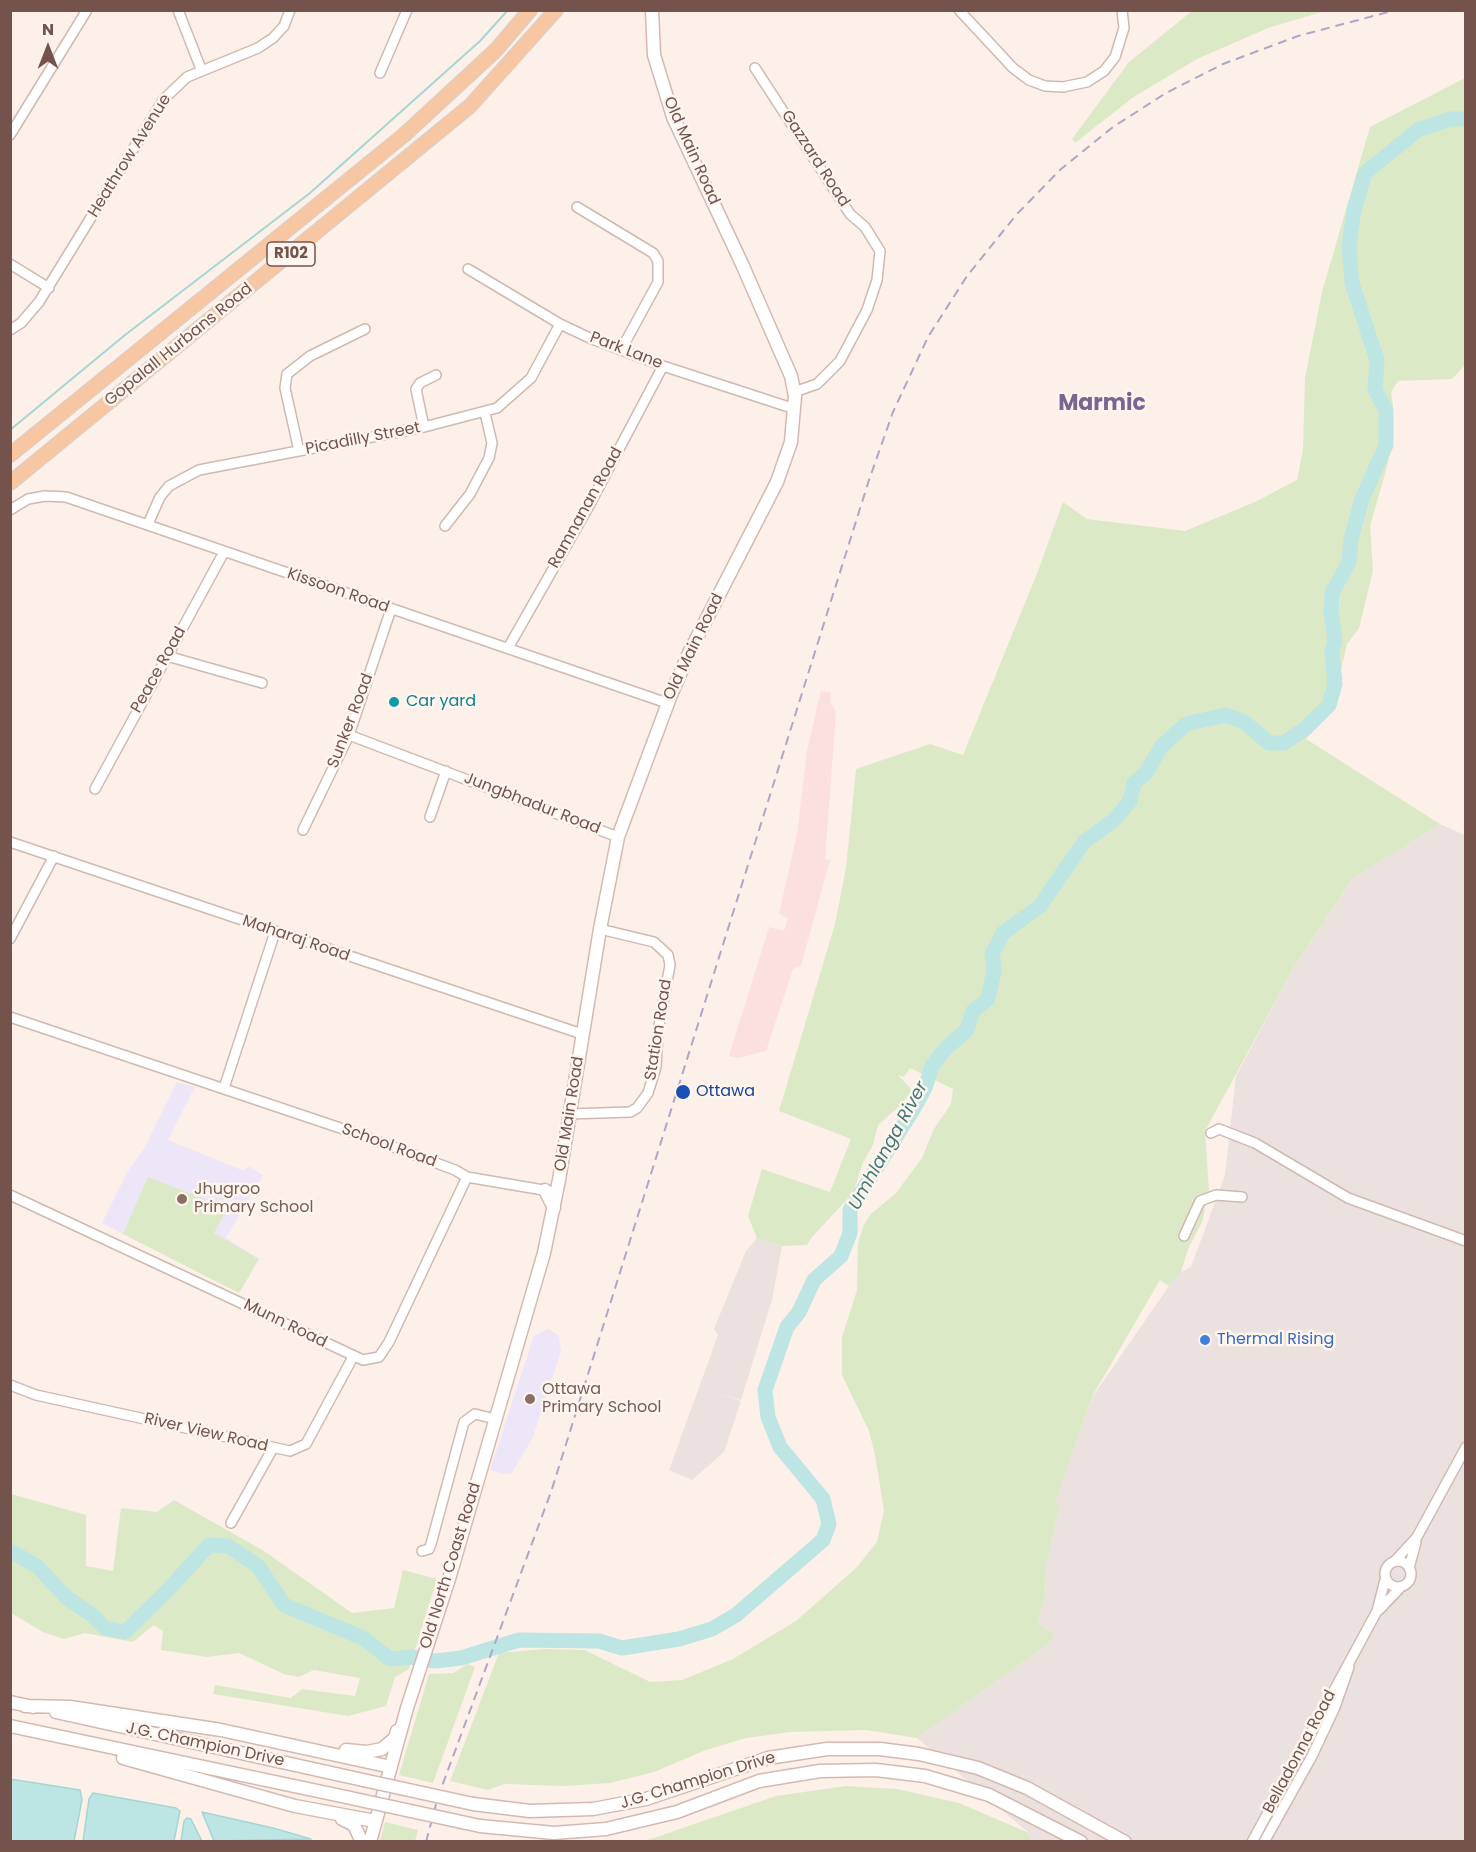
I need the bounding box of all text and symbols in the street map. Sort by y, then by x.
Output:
north arrow [18,18,78,78]
text: N [42,18,54,41]
street label: Heathrow Avenue [84,91,176,221]
street label: Old Main Road [659,94,723,208]
street label: Gazzard Road [777,107,853,211]
road number: R102 [267,242,315,266]
street label: Gopalall Hurbans Road [101,279,257,411]
street label: Park Lane [587,328,665,374]
district label: Marmic [1058,391,1146,417]
street label: Picadilly Street [304,418,422,460]
street label: Ramnanan Road [545,444,627,572]
street label: Kissoon Road [284,565,392,617]
street label: Old Main Road [660,591,728,703]
street label: Peace Road [127,624,191,716]
street label: Sunker Road [324,671,378,771]
place label: Car yard [406,692,476,712]
marker: Car yard [387,695,401,709]
street label: Jungbhadur Road [461,769,603,839]
street label: Maharaj Road [240,912,352,966]
street label: Station Road [642,978,676,1082]
street label: Old Main Road [551,1055,589,1173]
water label: Umhlanga River [845,1078,933,1214]
place label: Ottawa [696,1082,755,1102]
marker: Ottawa [674,1083,692,1101]
street label: School Road [339,1120,439,1172]
place label: Jhugroo Primary School [194,1180,313,1218]
marker: Jhugroo Primary School [175,1192,189,1206]
street label: Munn Road [240,1296,330,1352]
place label: Thermal Rising [1217,1330,1334,1350]
marker: Thermal Rising [1198,1333,1212,1347]
place label: Ottawa Primary School [542,1380,661,1418]
marker: Ottawa Primary School [523,1392,537,1406]
street label: River View Road [142,1409,270,1457]
street label: Old North Coast Road [417,1481,485,1651]
street label: Belladonna Road [1259,1687,1341,1817]
street label: J.G. Champion Drive [124,1719,286,1771]
street label: J.G. Champion Drive [618,1748,778,1814]

